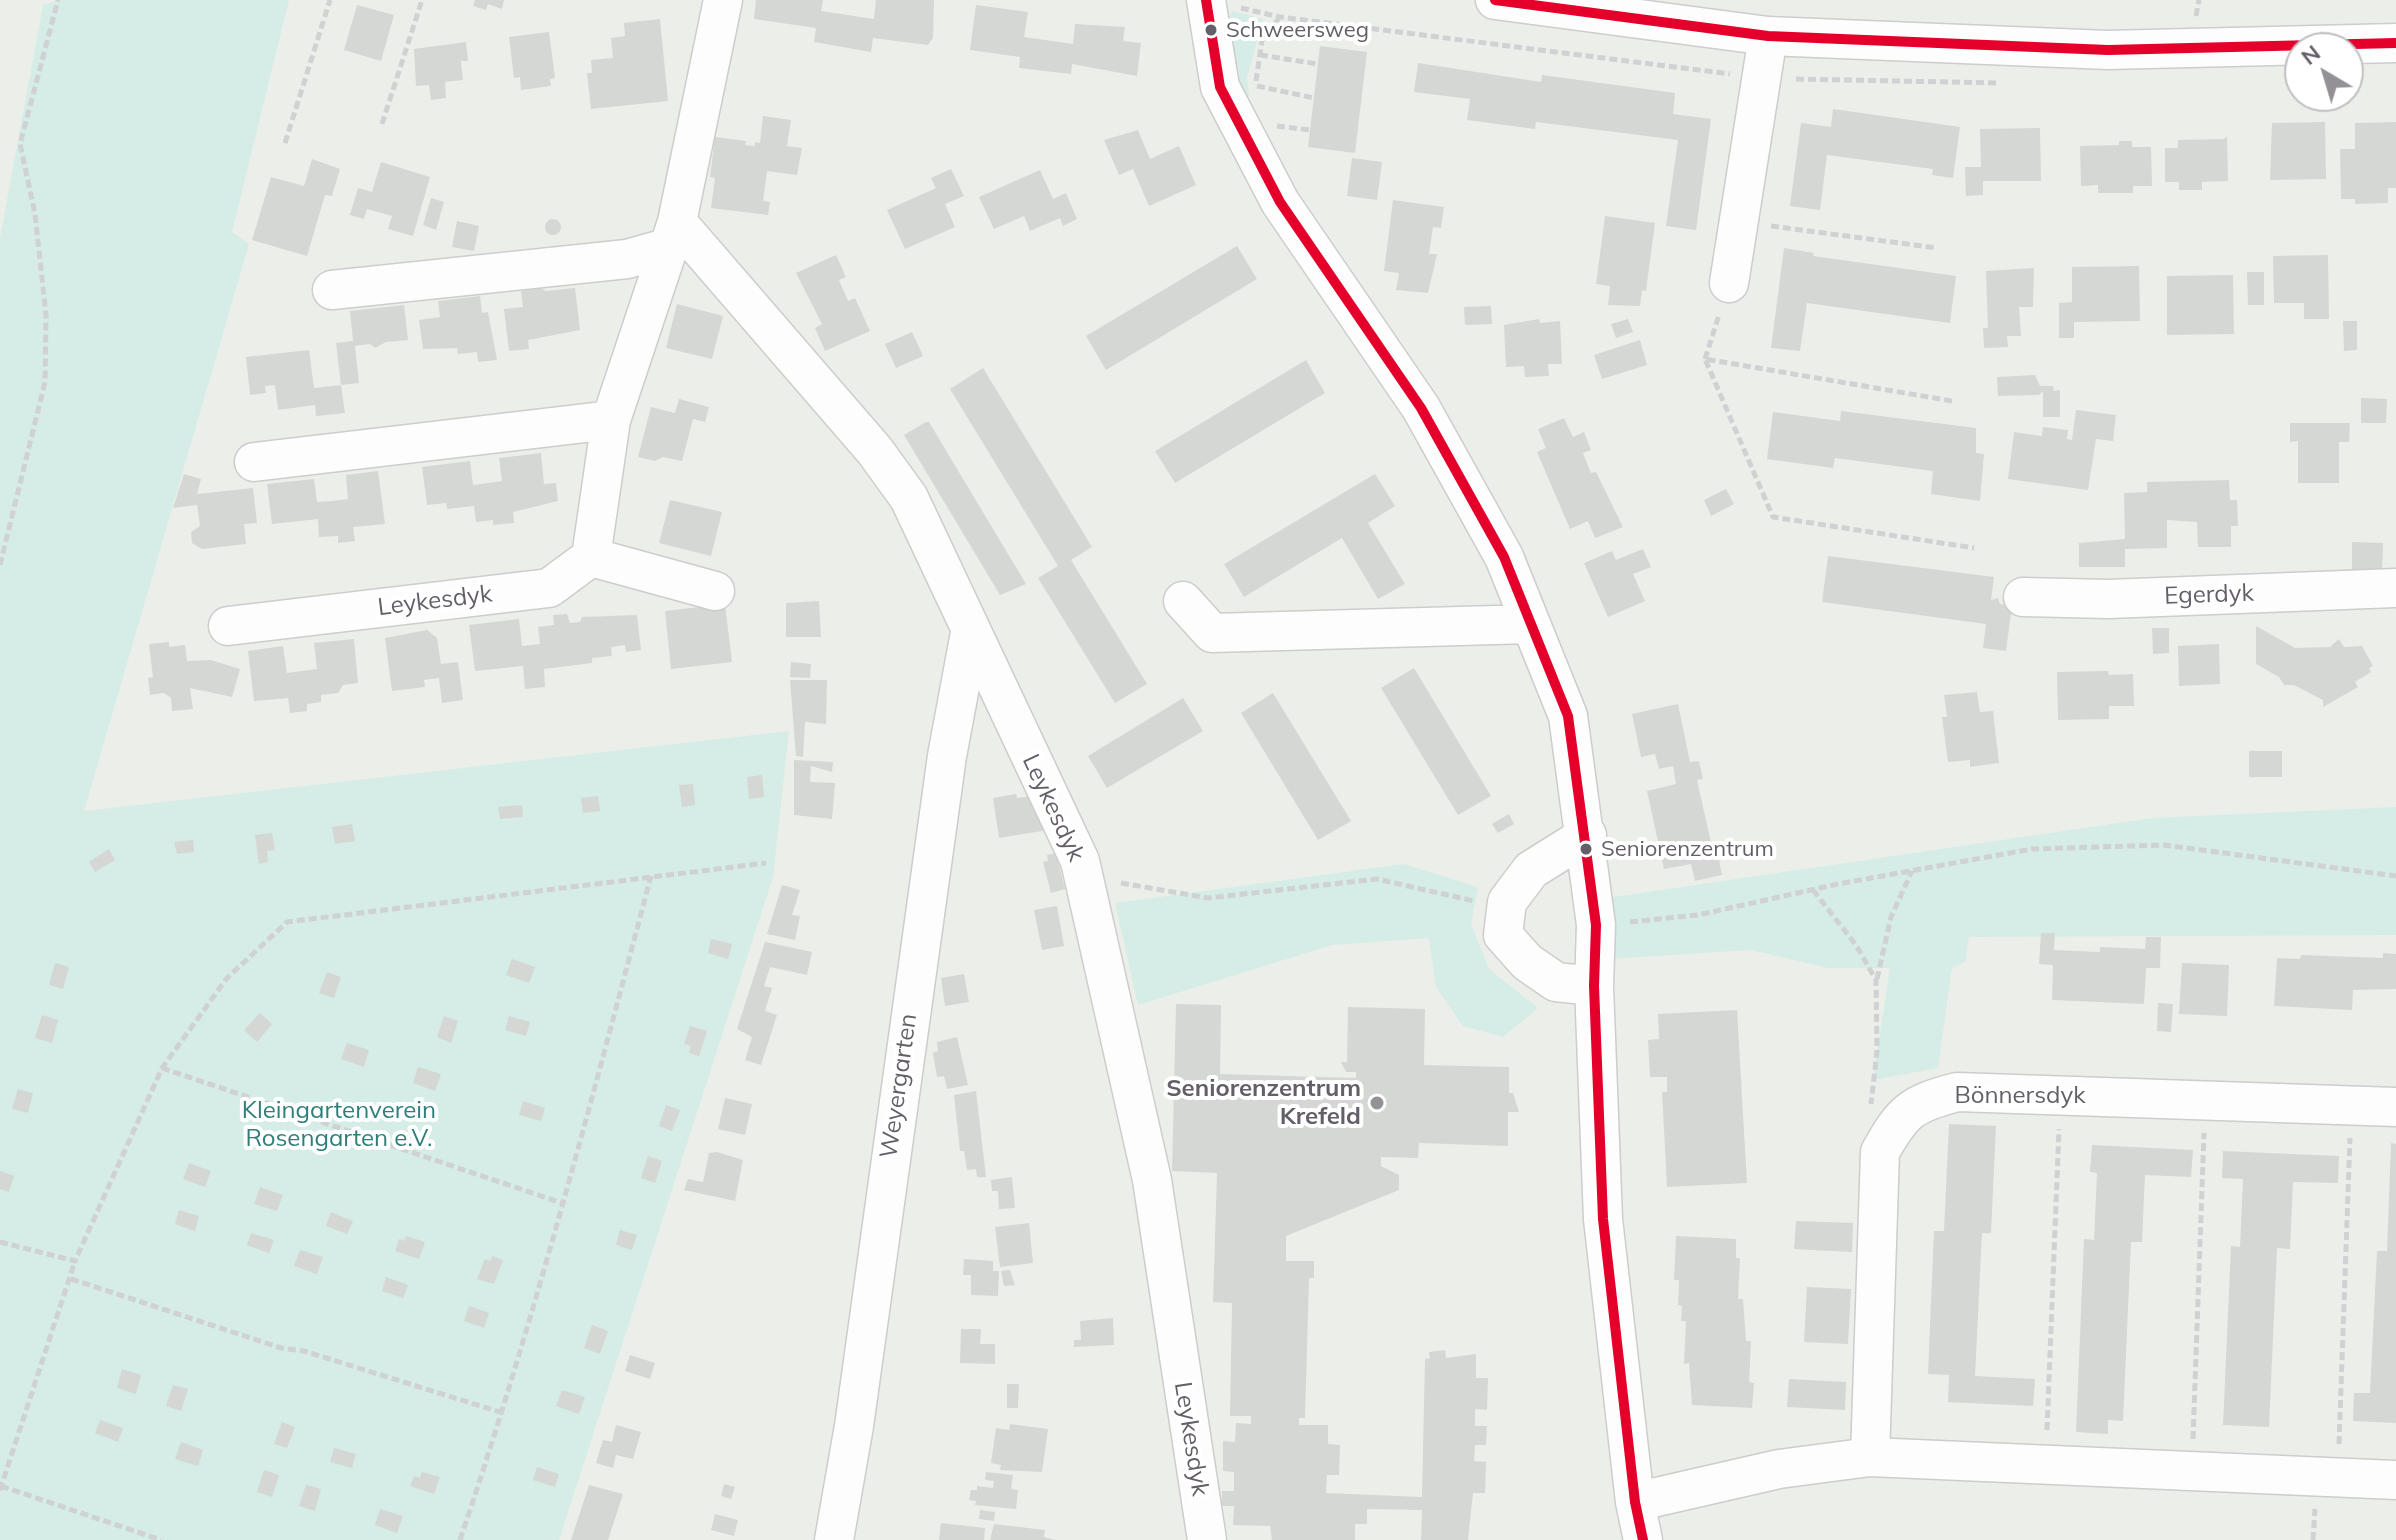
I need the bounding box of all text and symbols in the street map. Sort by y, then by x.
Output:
place label: Schweersweg [1226,17,1369,43]
marker: Schweersweg [1203,22,1219,38]
north arrow [2284,32,2364,112]
text: N [2295,39,2326,71]
street label: Egerdyk [2164,579,2254,611]
street label: Leykesdyk [376,580,494,622]
street label: Leykesdyk [1016,750,1090,866]
place label: Seniorenzentrum [1601,836,1774,862]
marker: Seniorenzentrum [1578,841,1594,857]
street label: Weyergarten [875,1012,923,1160]
place label: Seniorenzentrum Krefeld [1166,1075,1361,1131]
street label: Bönnersdyk [1954,1082,2086,1110]
marker: Seniorenzentrum Krefeld [1368,1094,1386,1112]
park label: Kleingartenverein Rosengarten e.V. [242,1097,436,1153]
street label: Leykesdyk [1168,1380,1214,1498]

